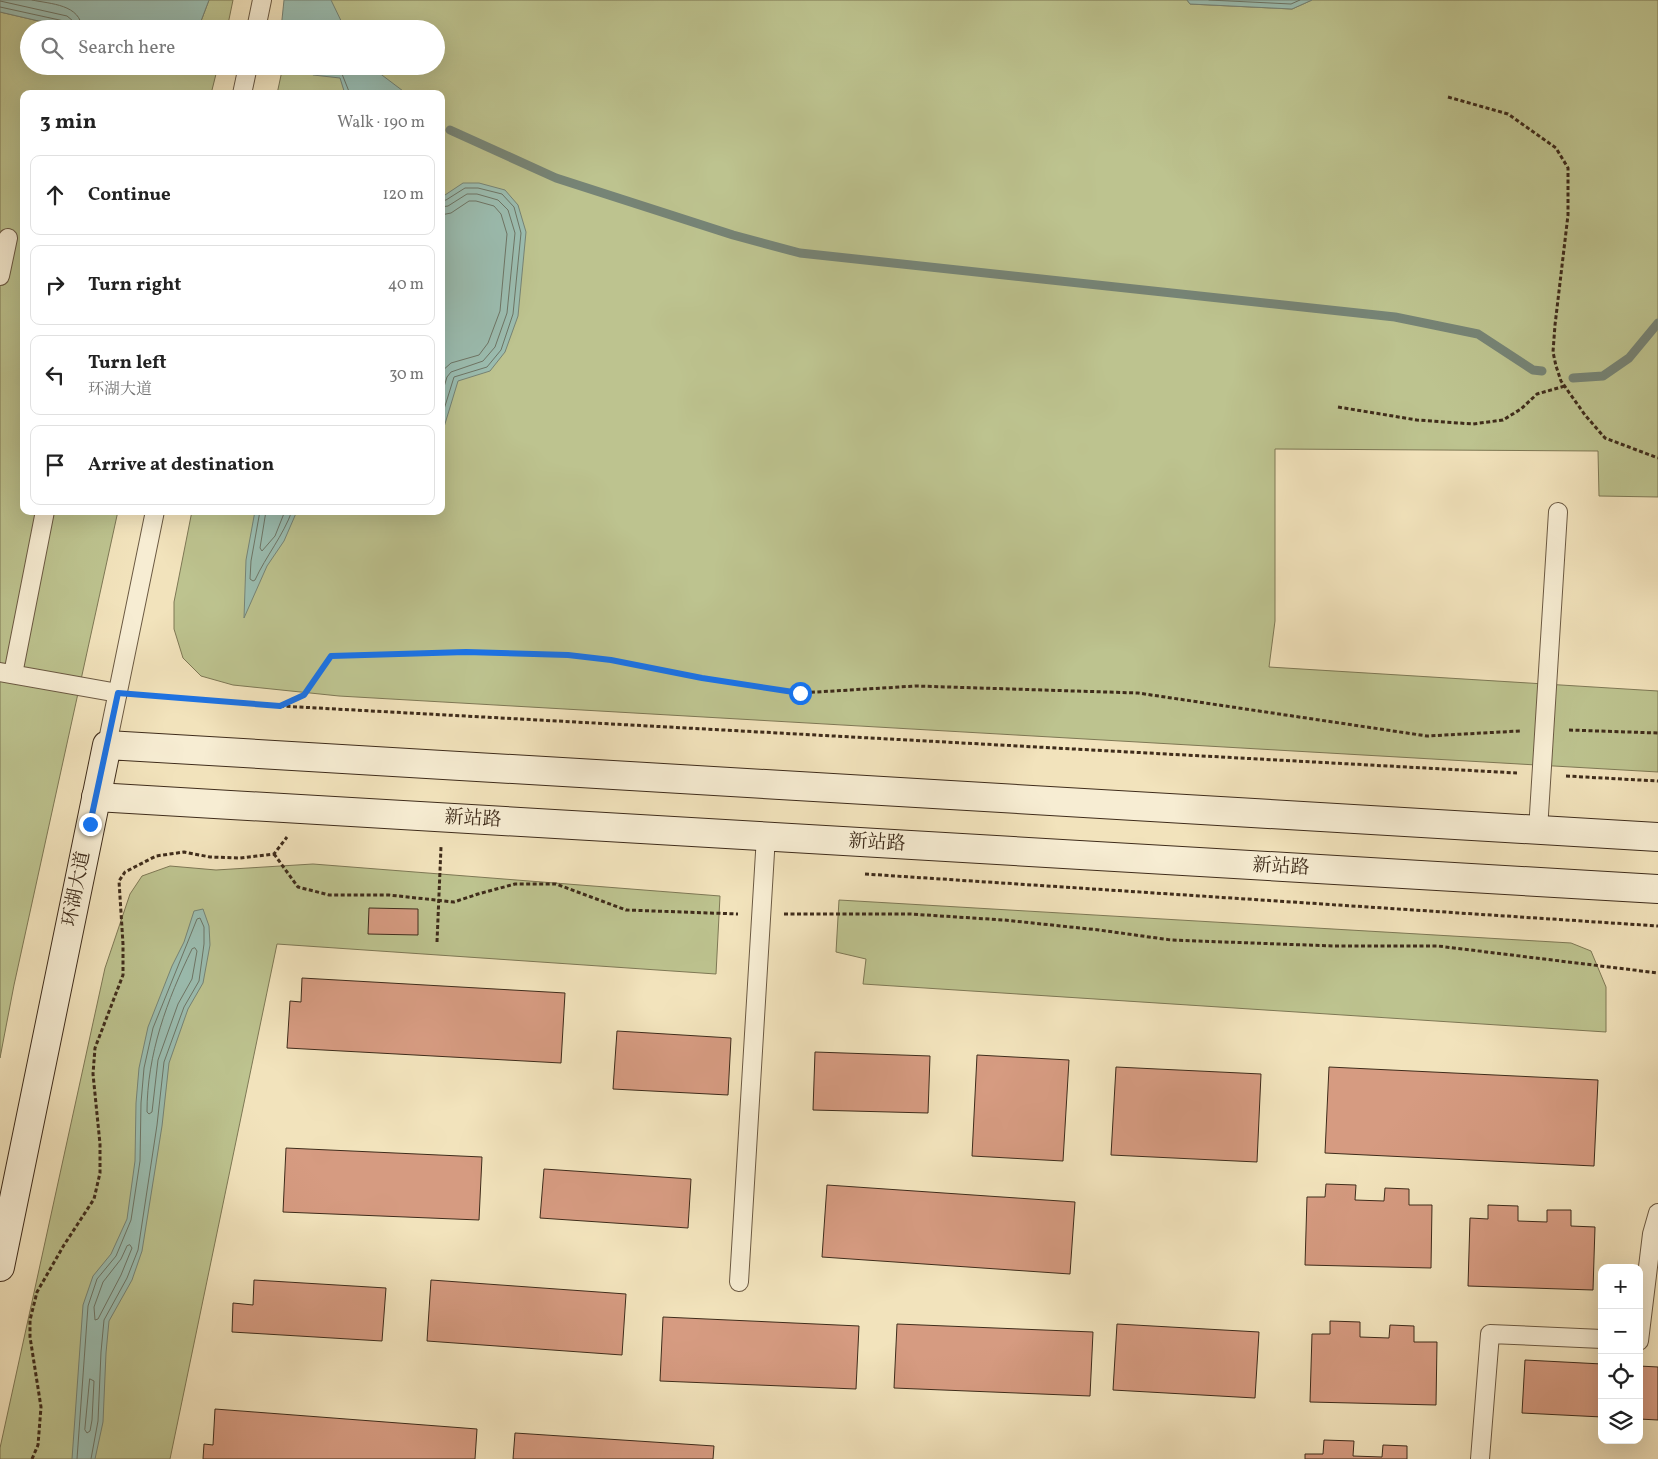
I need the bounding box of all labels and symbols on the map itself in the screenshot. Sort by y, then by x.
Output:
route start [789,682,812,705]
street label: 新站路 [444,805,502,833]
route end [79,813,102,836]
street label: 新站路 [848,829,906,857]
street label: 环湖大道 [57,849,97,929]
street label: 新站路 [1252,853,1310,881]

